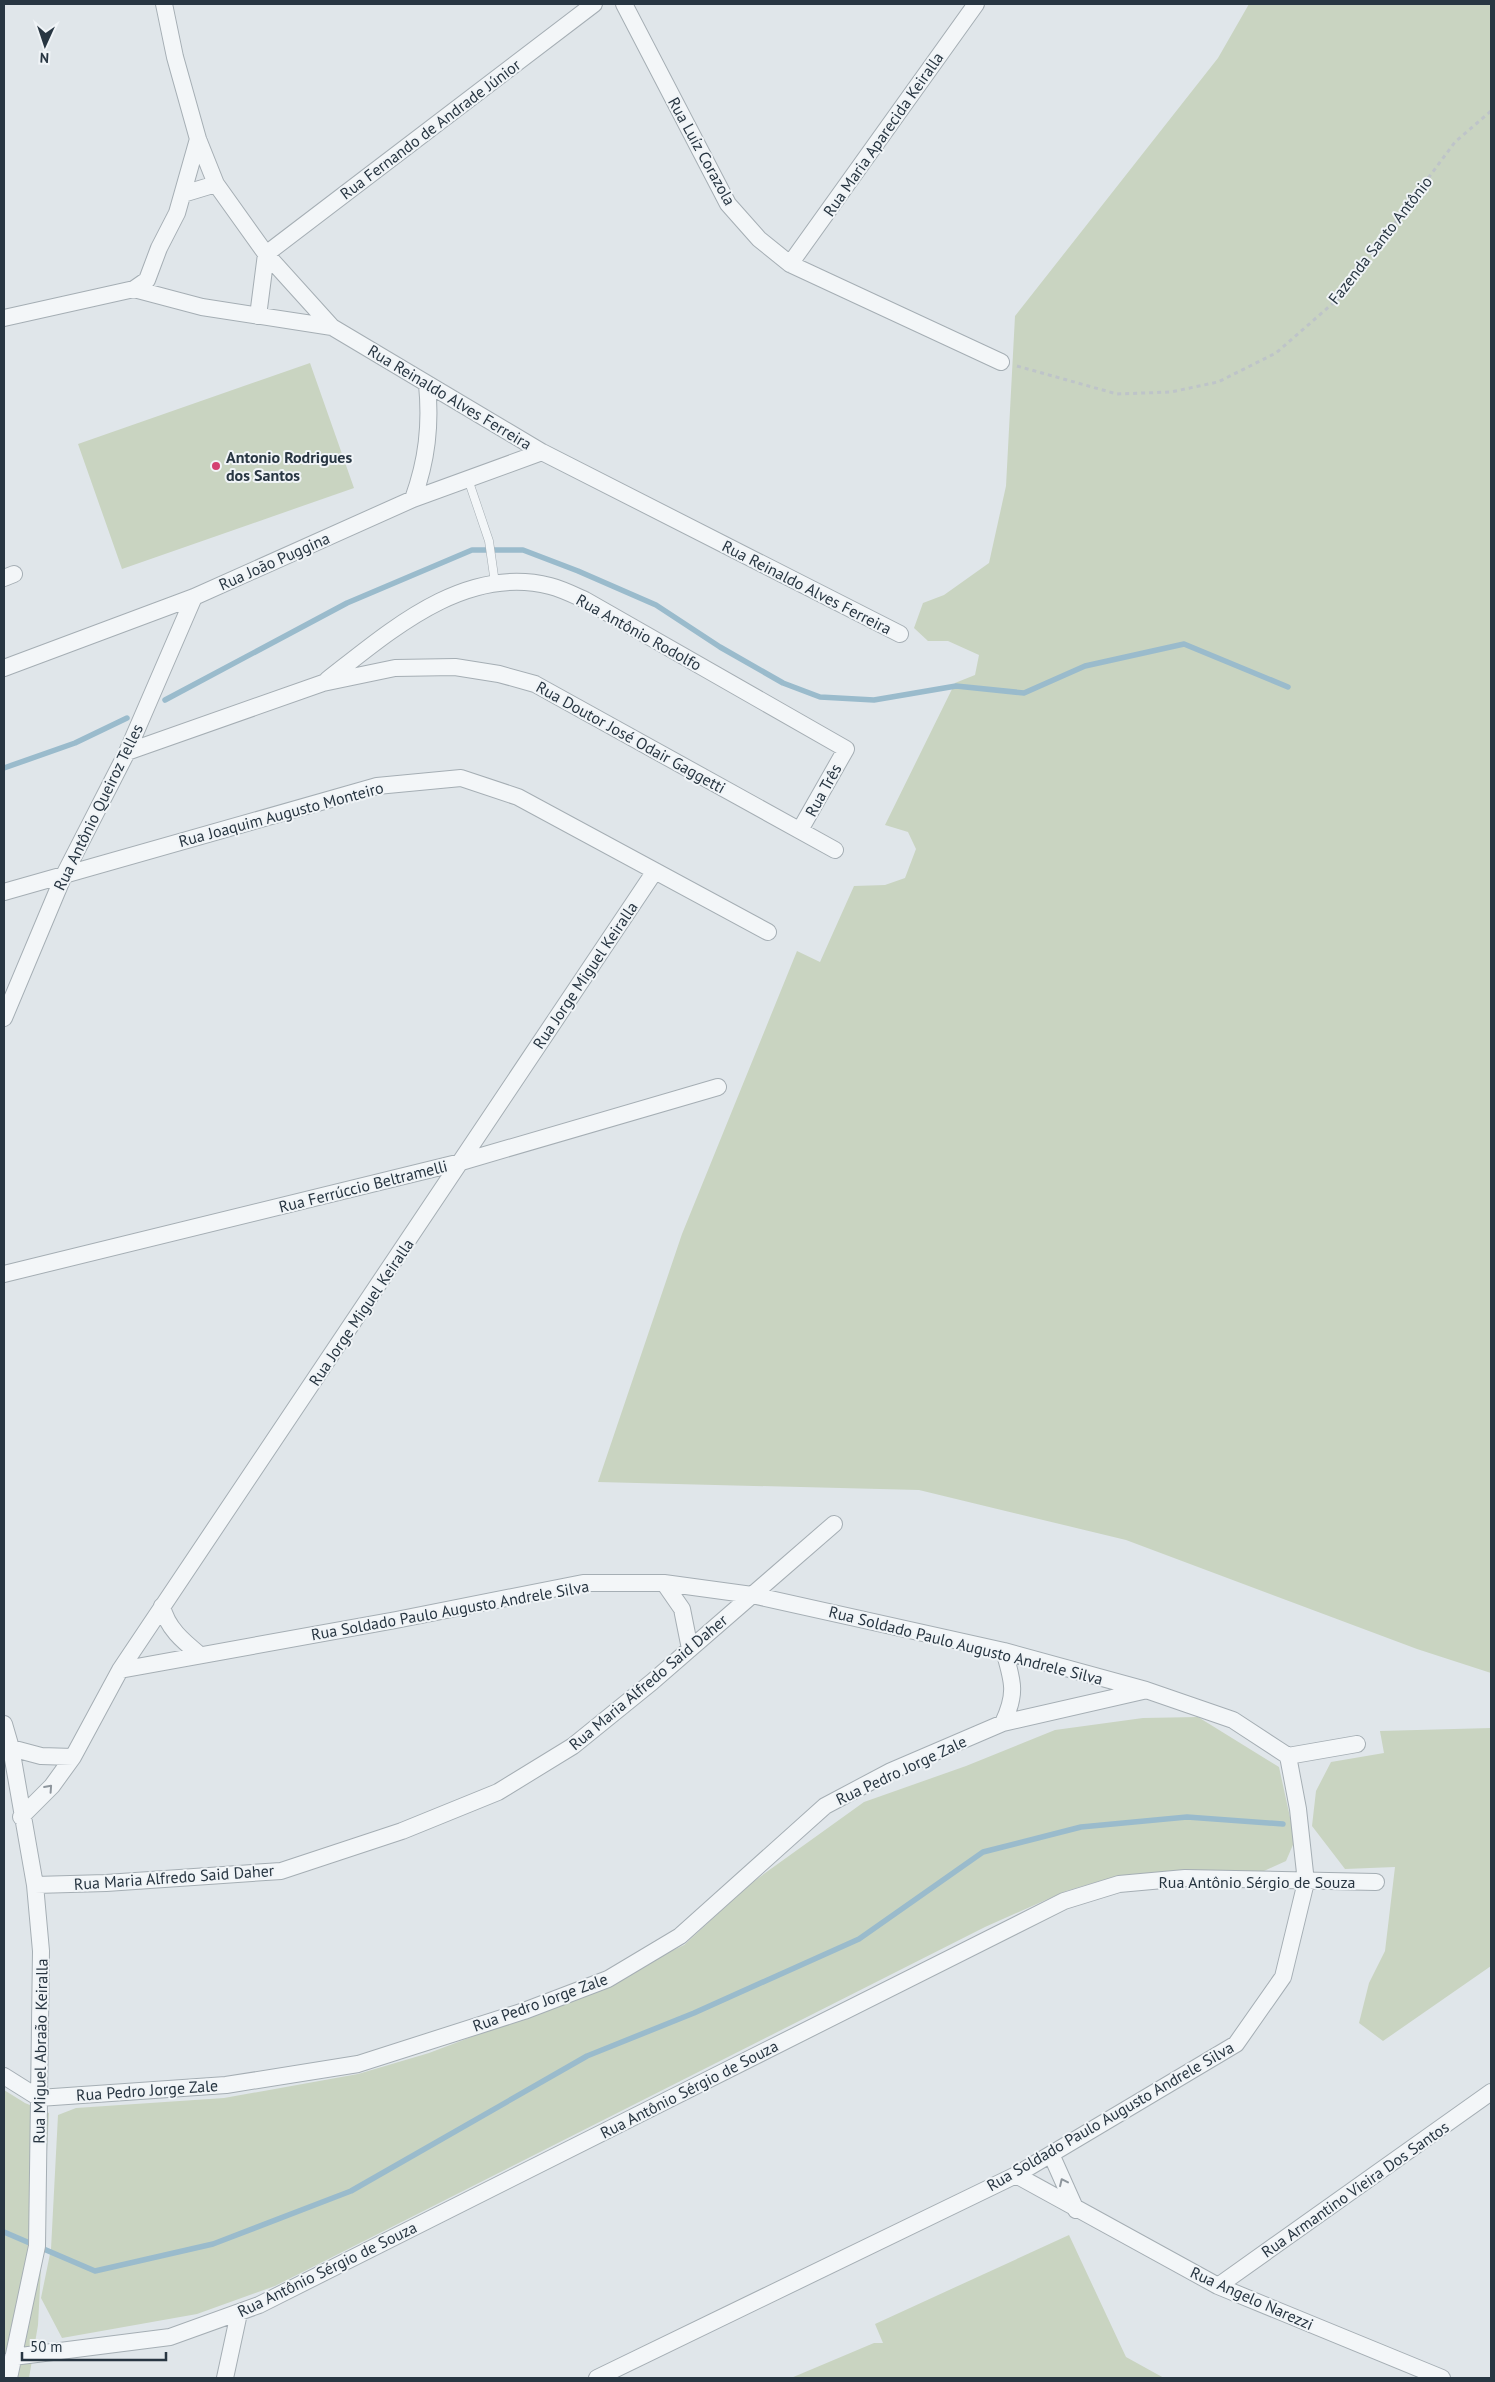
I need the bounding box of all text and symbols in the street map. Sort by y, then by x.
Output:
north arrow [20,20,70,70]
street label: Rua Maria Aparecida Keiralla [819,48,947,220]
text: N [39,49,49,67]
street label: Rua Fernando de Andrade Júnior [336,54,525,203]
street label: Rua Luíz Corazola [664,93,740,209]
street label: Fazenda Santo Antônio [1324,172,1436,308]
street label: Rua Reinaldo Alves Ferreira [365,340,535,454]
place label: Antonio Rodrigues dos Santos [226,447,352,485]
marker: Antonio Rodrigues dos Santos [210,460,222,472]
street label: Rua João Puggina [215,528,333,594]
street label: Rua Reinaldo Alves Ferreira [719,536,895,638]
street label: Rua Antônio Rodolfo [573,589,705,675]
street label: Rua Doutor José Odair Gaggetti [533,677,729,797]
street label: Rua Antônio Queiroz Telles [49,720,147,894]
street label: Rua Três [800,760,846,820]
street label: Rua Joaquim Augusto Monteiro [176,777,386,851]
street label: Rua Jorge Miguel Keiralla [528,898,642,1052]
street label: Rua Ferrúccio Beltramelli [277,1155,449,1217]
street label: Rua Jorge Miguel Keiralla [304,1235,418,1389]
street label: Rua Soldado Paulo Augusto Andrele Silva [309,1576,591,1644]
street label: Rua Soldado Paulo Augusto Andrele Silva [827,1601,1105,1689]
street label: Rua Maria Alfredo Said Daher [565,1609,732,1754]
street label: Rua Pedro Jorge Zale [832,1731,970,1809]
one-way arrow [43,1785,52,1794]
street label: Rua Maria Alfredo Said Daher [73,1860,275,1894]
street label: Rua Antônio Sérgio de Souza [1158,1872,1356,1892]
street label: Rua Miguel Abraão Keiralla [28,1958,52,2144]
street label: Rua Pedro Jorge Zale [470,1968,610,2036]
street label: Rua Antônio Sérgio de Souza [597,2035,781,2143]
street label: Rua Soldado Paulo Augusto Andrele Silva [983,2037,1237,2195]
street label: Rua Pedro Jorge Zale [75,2075,219,2105]
street label: Rua Armantino Vieira Dos Santos [1257,2116,1453,2261]
one-way arrow [1059,2178,1070,2187]
street label: Rua Antônio Sérgio de Souza [234,2217,420,2321]
street label: Rua Angelo Narezzi [1187,2262,1317,2334]
scale bar [22,2330,166,2362]
text: 50 m [30,2337,63,2356]

